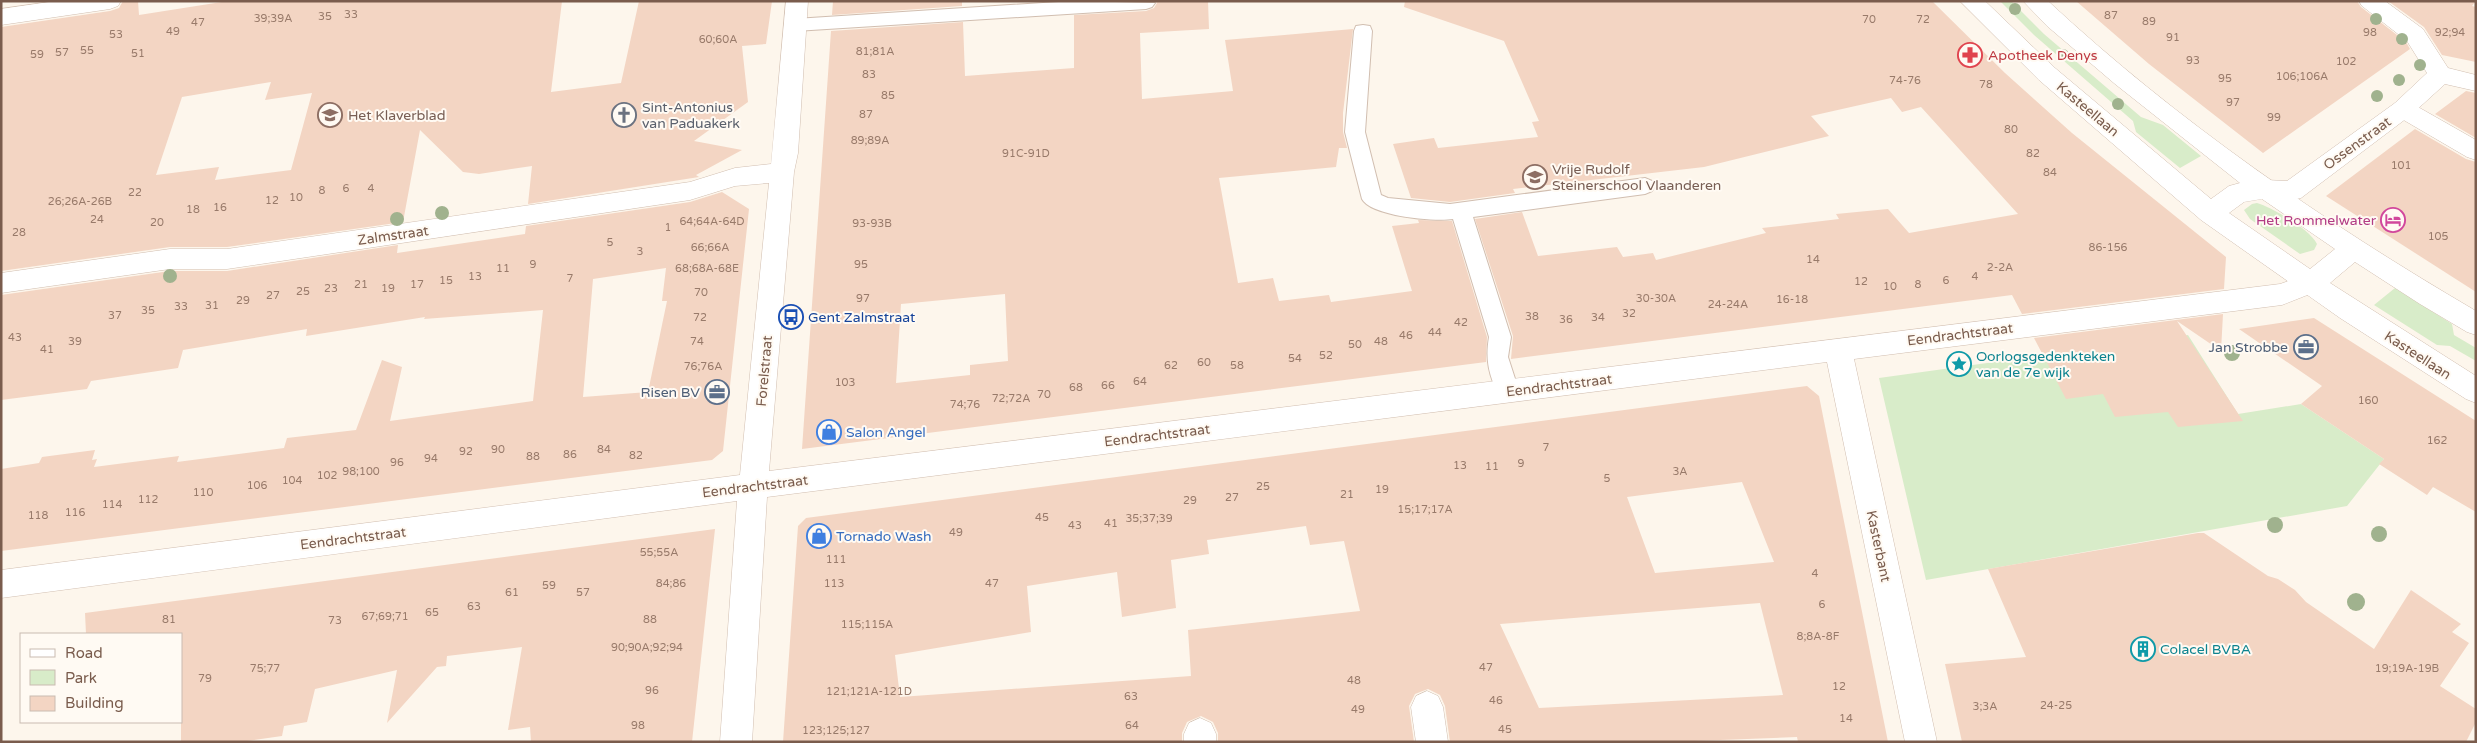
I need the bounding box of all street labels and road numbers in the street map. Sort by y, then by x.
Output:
street label: Kasteellaan [2053,78,2122,140]
street label: Ossenstraat [2320,113,2395,174]
street label: Zalmstraat [357,222,430,249]
street label: Eendrachtstraat [1906,319,2015,349]
street label: Kasteellaan [2381,328,2454,383]
street label: Forelstraat [753,334,776,407]
street label: Eendrachtstraat [1505,370,1614,400]
street label: Eendrachtstraat [1103,420,1212,450]
street label: Eendrachtstraat [701,471,810,501]
street label: Kasterbant [1863,509,1895,584]
street label: Eendrachtstraat [299,523,408,553]

